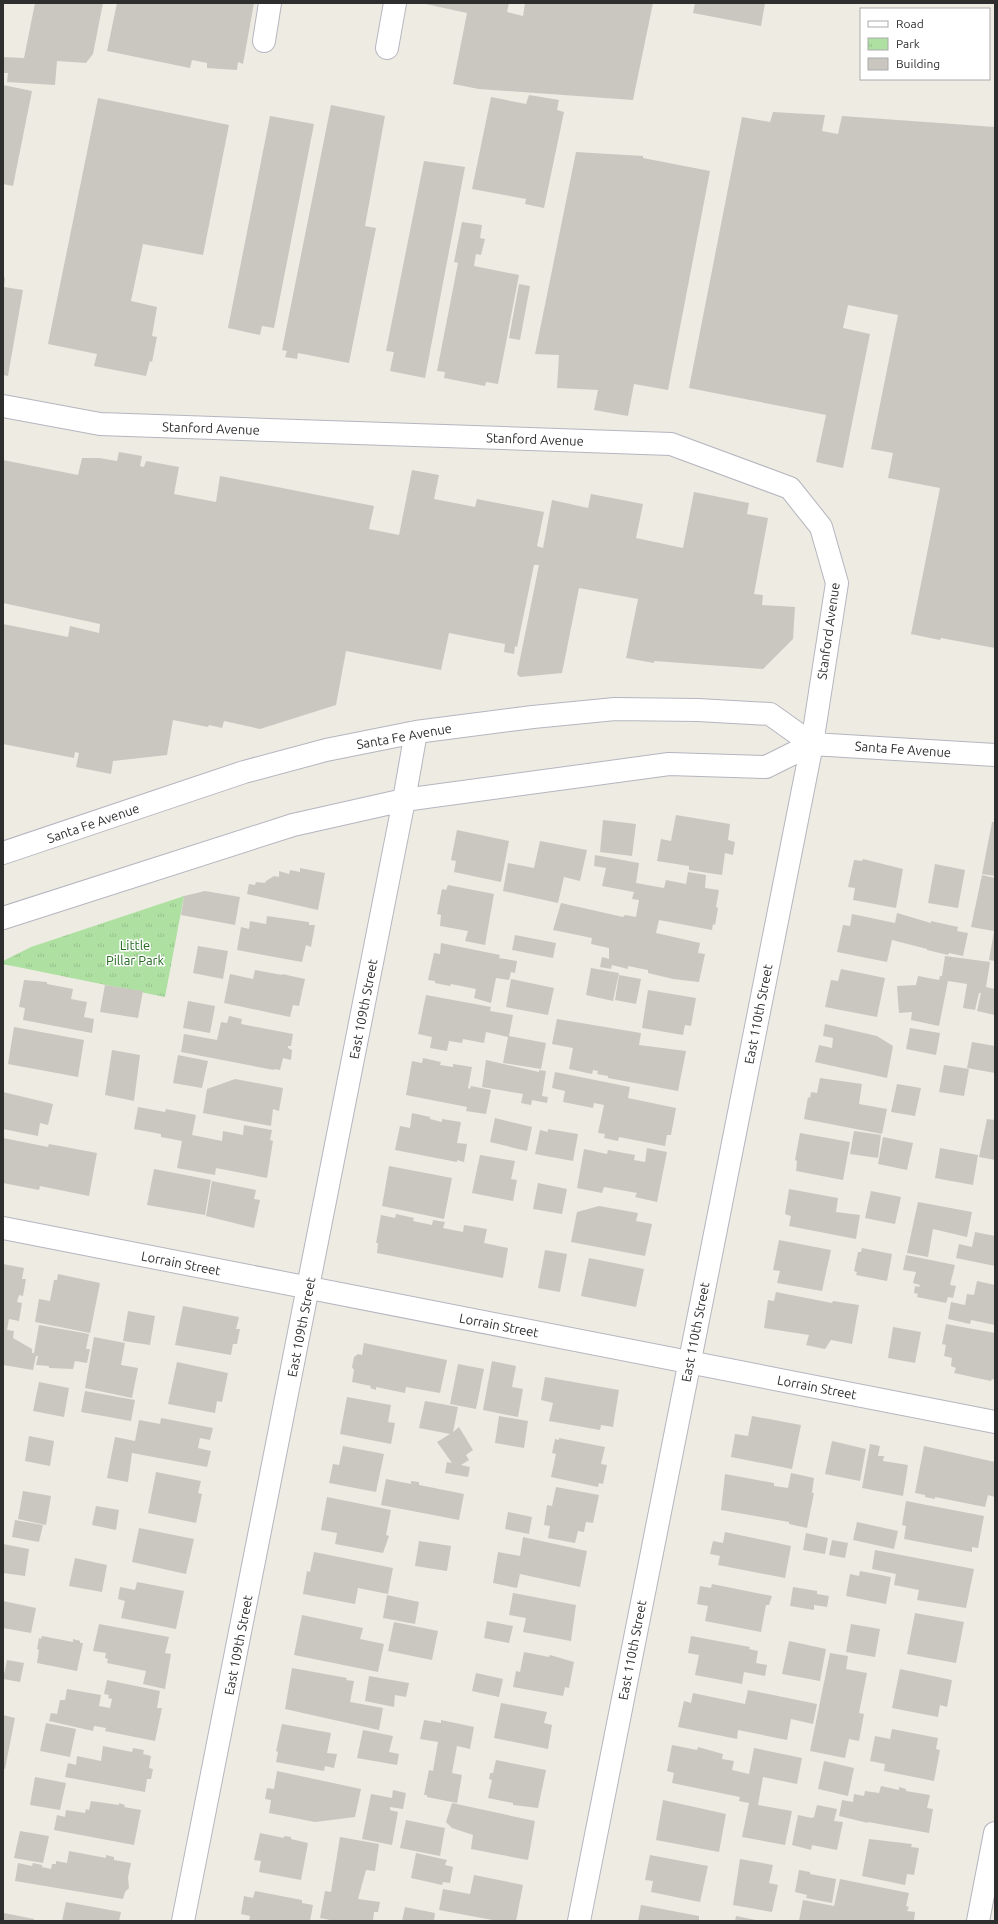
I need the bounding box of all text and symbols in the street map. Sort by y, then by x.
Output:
legend [860,8,990,80]
text: Road [896,17,924,30]
text: Park [896,37,920,50]
text: Building [896,57,940,70]
street label: Stanford Avenue [162,419,260,437]
street label: Stanford Avenue [486,430,584,448]
street label: Stanford Avenue [814,582,842,680]
street label: Santa Fe Avenue [355,721,453,751]
street label: Santa Fe Avenue [854,739,952,759]
street label: Santa Fe Avenue [45,801,141,845]
park label: Little Pillar Park [106,938,165,967]
street label: East 109th Street [346,958,380,1060]
street label: East 110th Street [741,963,775,1065]
street label: Lorrain Street [140,1248,222,1278]
street label: East 109th Street [284,1276,318,1378]
street label: East 110th Street [678,1281,712,1383]
street label: Lorrain Street [458,1310,540,1340]
street label: Lorrain Street [776,1372,858,1402]
street label: East 109th Street [221,1594,255,1696]
street label: East 110th Street [615,1599,649,1701]

